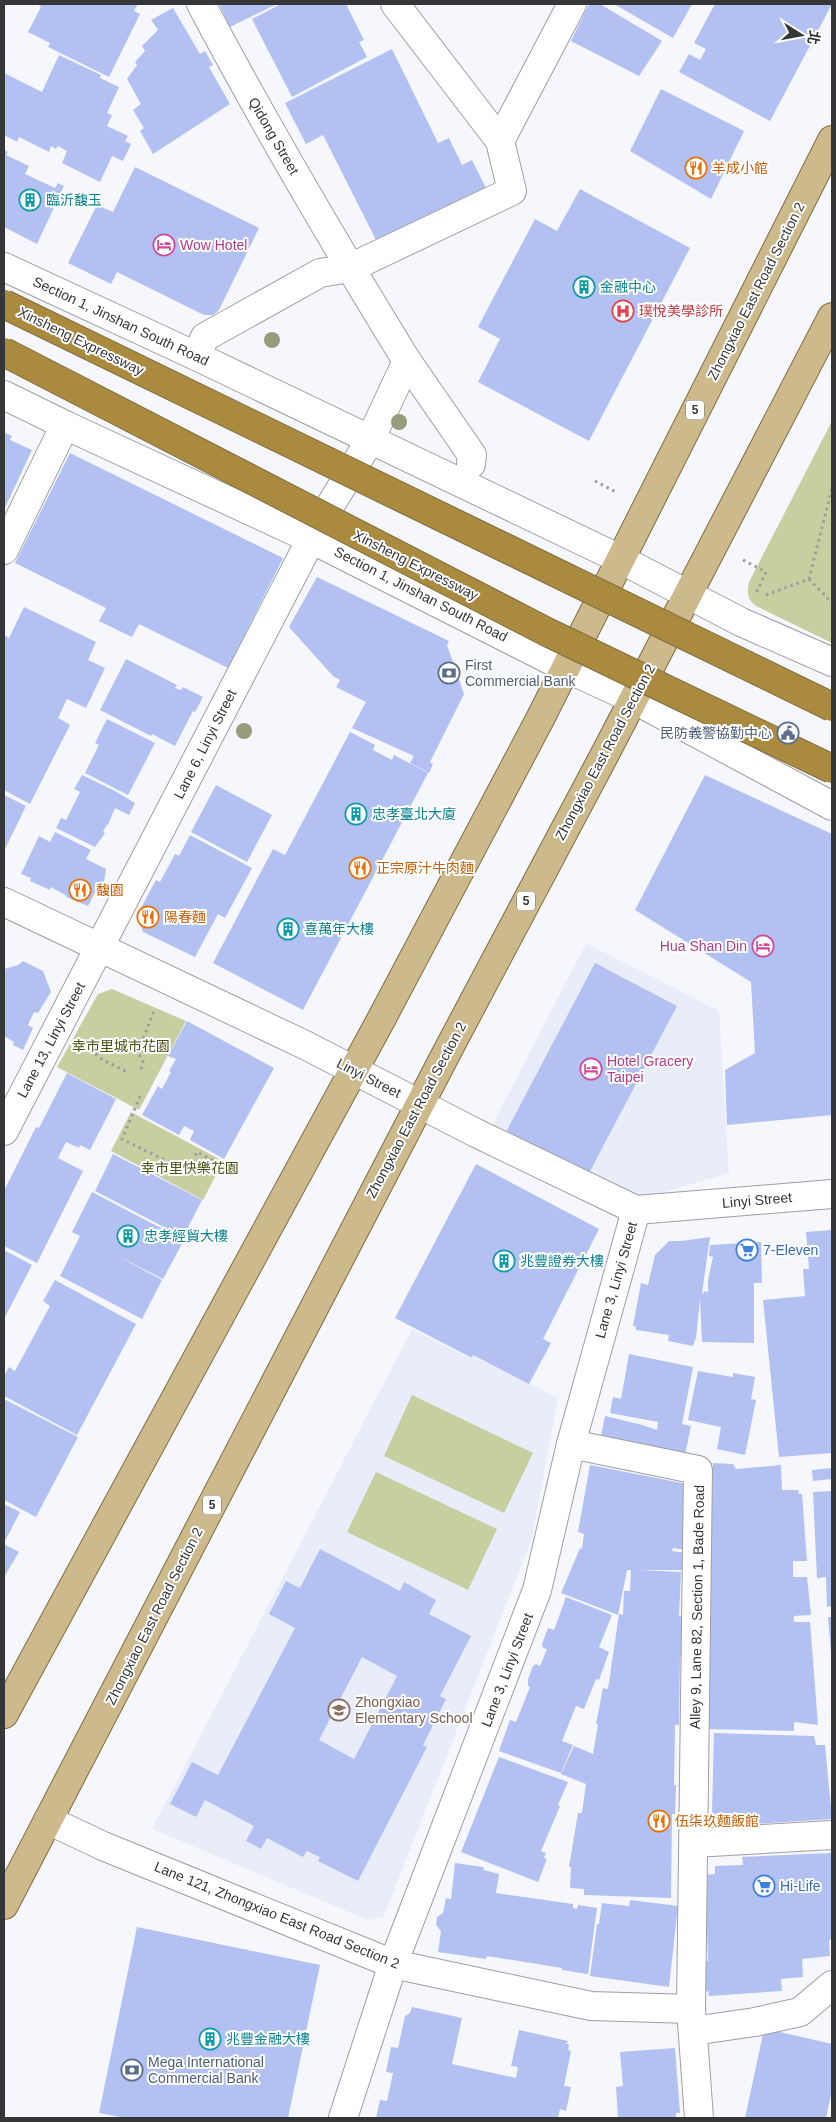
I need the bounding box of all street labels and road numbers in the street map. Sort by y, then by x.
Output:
street label: Qidong Street [245,95,303,177]
street label: Zhongxiao East Road Section 2 [704,199,808,382]
street label: Section 1, Jinshan South Road [31,273,211,369]
street label: Xinsheng Expressway [16,304,146,378]
road number: 5 [686,400,704,420]
street label: Xinsheng Expressway [351,527,481,603]
street label: Section 1, Jinshan South Road [332,543,510,645]
street label: Zhongxiao East Road Section 2 [552,661,658,843]
street label: Lane 6, Linyi Street [170,687,240,801]
road number: 5 [517,891,535,910]
street label: Lane 13, Linyi Street [14,979,88,1100]
street label: Zhongxiao East Road Section 2 [363,1019,469,1201]
street label: Linyi Street [334,1055,404,1101]
street label: Linyi Street [721,1189,793,1211]
street label: Lane 3, Linyi Street [592,1220,640,1340]
street label: Alley 9, Lane 82, Section 1, Bade Road [687,1485,707,1729]
road number: 5 [203,1496,221,1514]
street label: Zhongxiao East Road Section 2 [102,1524,206,1707]
street label: Lane 3, Linyi Street [478,1611,536,1729]
street label: Lane 121, Zhongxiao East Road Section 2 [152,1858,402,1972]

